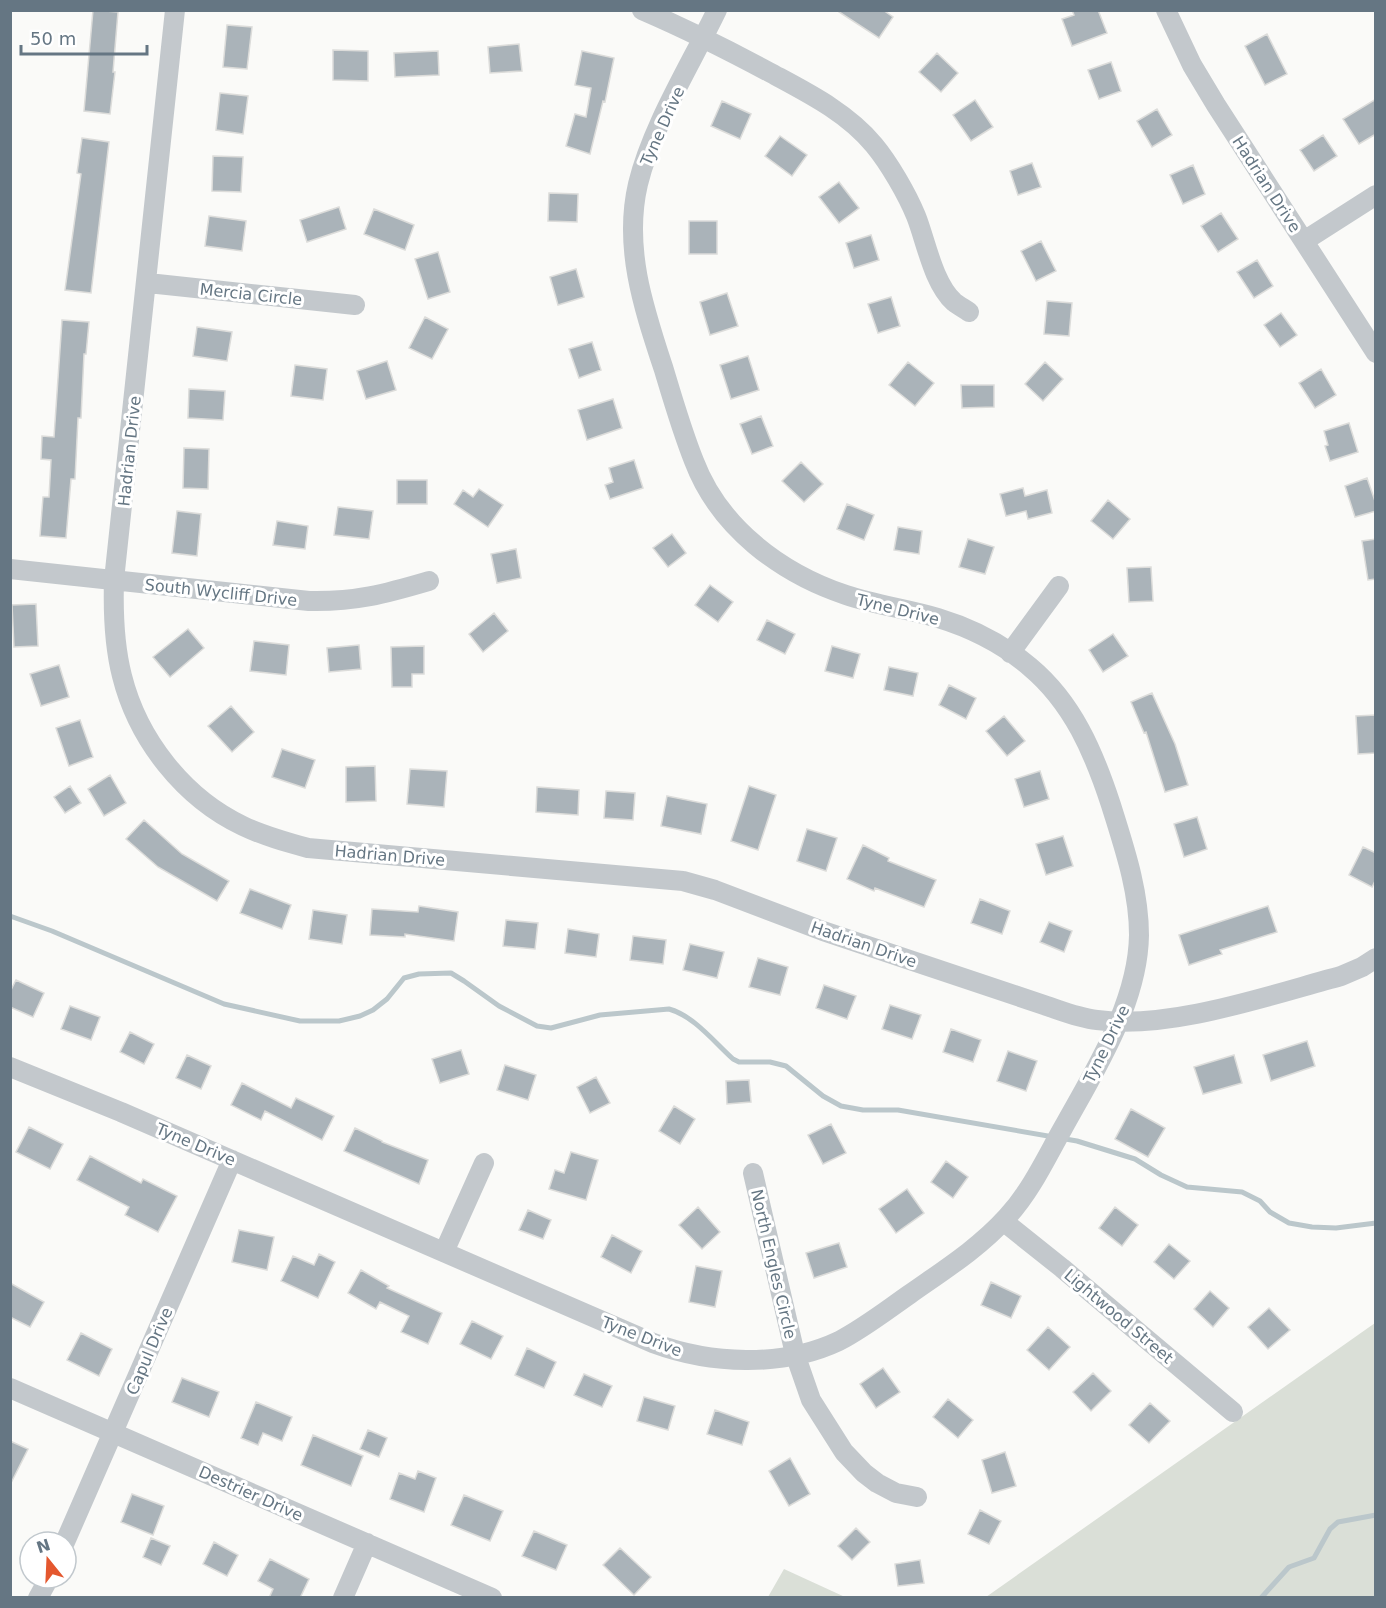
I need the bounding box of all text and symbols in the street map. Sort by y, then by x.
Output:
scale bar [21,18,147,56]
text: 50 m [30,28,76,49]
street label: Tyne Drive [636,84,688,170]
street label: Hadrian Drive [1228,133,1305,236]
street label: Mercia Circle [199,280,303,309]
street label: Hadrian Drive [114,395,145,507]
street label: South Wycliff Drive [144,575,298,610]
street label: Tyne Drive [854,590,941,629]
street label: Hadrian Drive [334,841,446,870]
street label: Hadrian Drive [808,917,919,971]
street label: Tyne Drive [1079,1002,1134,1087]
street label: Tyne Drive [152,1119,238,1170]
street label: North Engles Circle [747,1187,800,1341]
street label: Lightwood Street [1060,1265,1177,1368]
street label: Capul Drive [122,1304,176,1398]
street label: Tyne Drive [598,1312,685,1360]
street label: Destrier Drive [196,1462,306,1525]
north arrow [18,1530,78,1590]
text: N [34,1535,53,1557]

